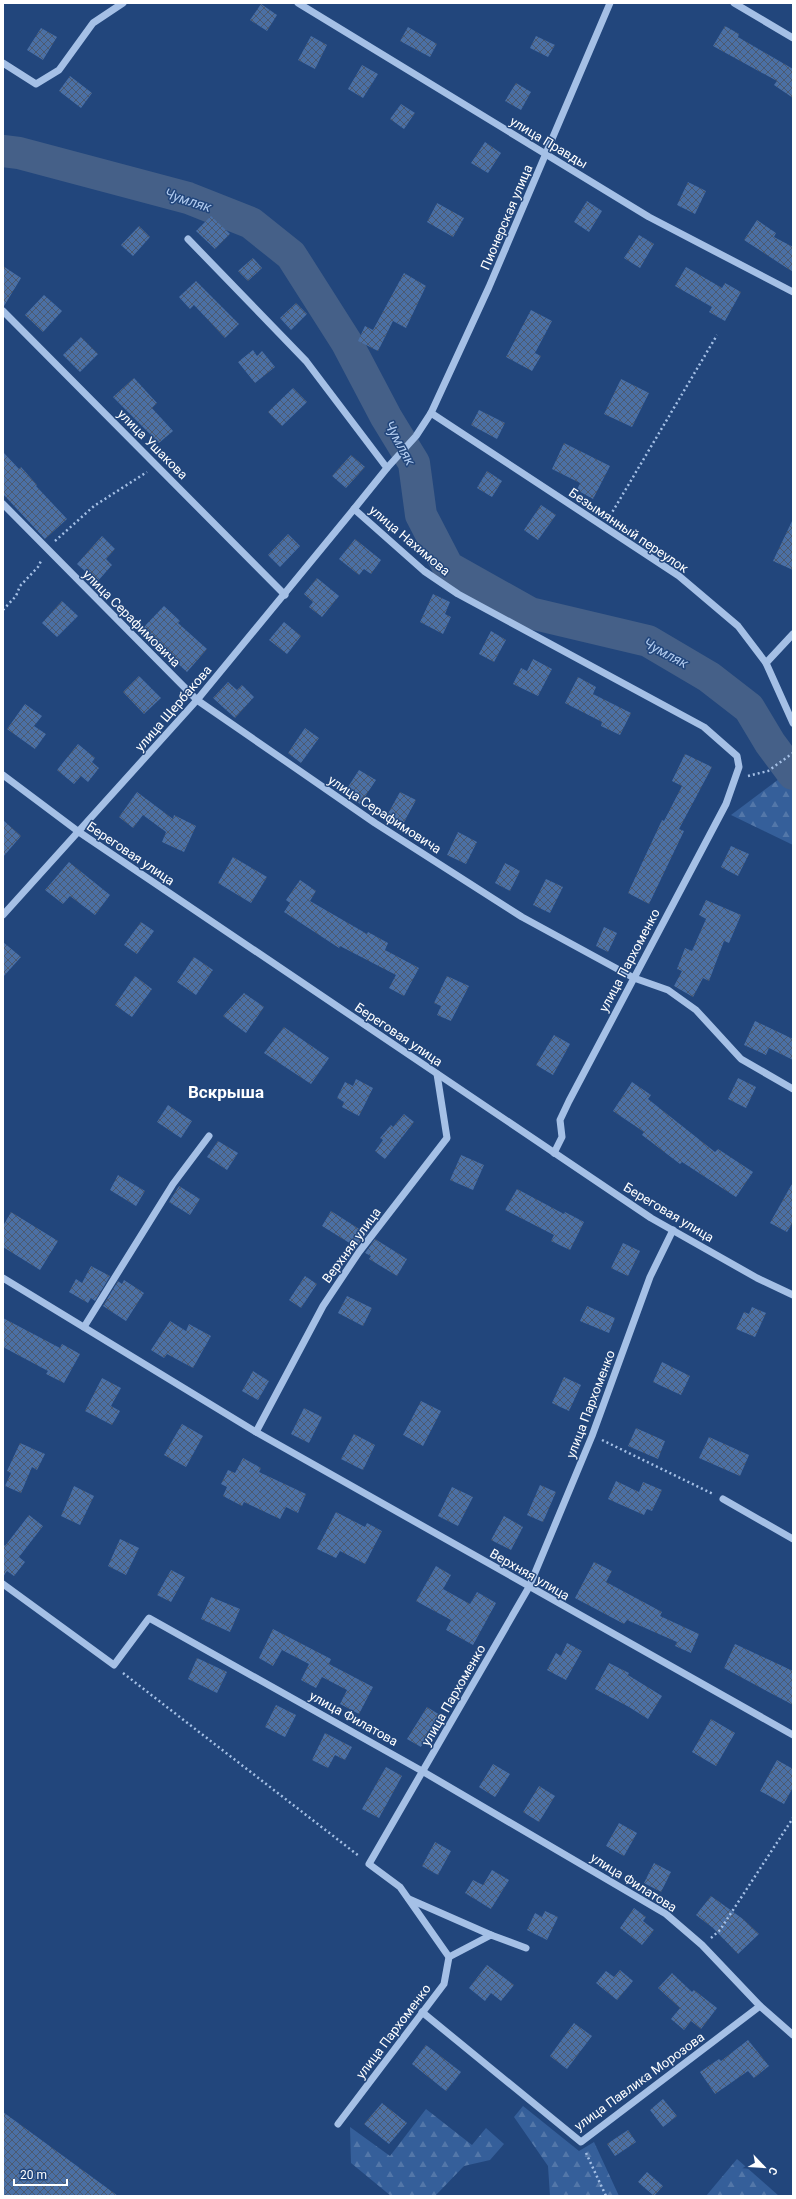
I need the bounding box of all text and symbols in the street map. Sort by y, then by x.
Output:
street label: улица Правды [507,113,590,172]
street label: Пионерская улица [478,162,535,272]
water label: Чумляк [162,185,214,215]
street label: улица Ушакова [115,406,191,482]
water label: Чумляк [381,418,419,469]
street label: Безымянный переулок [566,485,691,576]
street label: улица Нахимова [366,502,453,579]
street label: улица Серафимовича [80,566,184,670]
water label: Чумляк [641,635,692,672]
street label: улица Щербакова [132,662,215,754]
street label: улица Серафимовича [325,772,444,857]
street label: Береговая улица [84,819,177,888]
street label: улица Пархоменко [596,906,663,1014]
street label: Береговая улица [352,1000,445,1069]
district label: Вскрыша [188,1082,264,1102]
street label: Береговая улица [621,1180,717,1245]
street label: Верхняя улица [319,1205,384,1286]
street label: улица Пархоменко [563,1348,618,1460]
street label: Верхняя улица [487,1546,572,1603]
street label: улица Пархоменко [418,1642,489,1749]
street label: улица Филатова [307,1688,401,1749]
street label: улица Филатова [588,1850,680,1915]
street label: улица Пархоменко [353,1981,434,2082]
street label: улица Павлика Морозова [571,2029,707,2134]
north arrow [744,2147,784,2187]
scale bar [14,2161,67,2187]
text: С [765,2165,780,2177]
text: 20 m [20,2168,47,2182]

